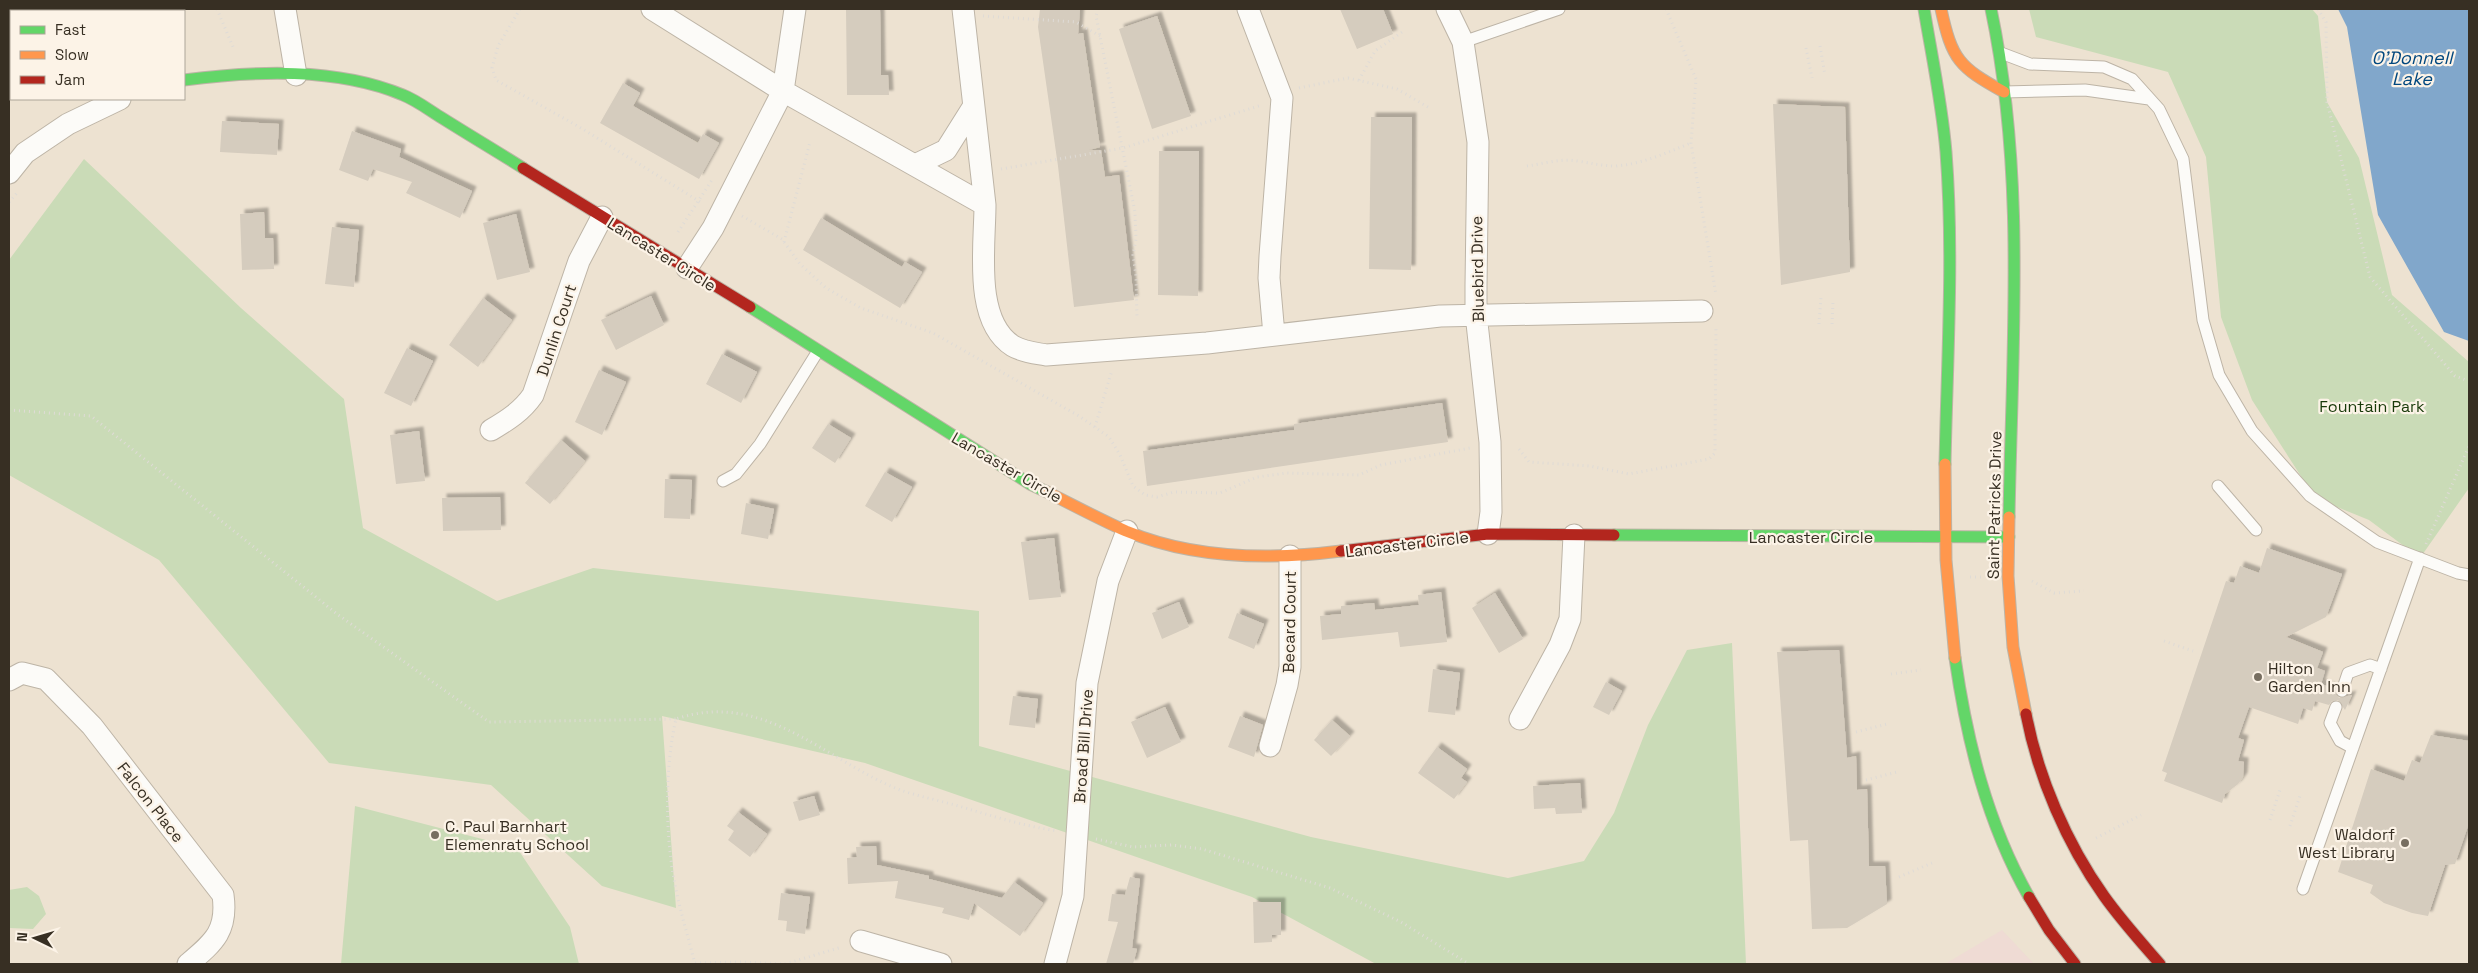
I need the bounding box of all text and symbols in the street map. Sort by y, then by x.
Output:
legend [10,10,185,100]
text: Fast [55,20,86,39]
text: Slow [55,45,89,64]
water label: O'Donnell Lake [2372,46,2455,90]
text: Jam [55,70,85,89]
street label: Lancaster Circle [603,213,720,296]
street label: Bluebird Drive [1466,216,1489,322]
street label: Dunlin Court [532,282,581,379]
park label: Fountain Park [2319,396,2425,417]
street label: Lancaster Circle [948,427,1066,508]
street label: Saint Patricks Drive [1983,431,2006,579]
street label: Lancaster Circle [1344,527,1470,562]
street label: Lancaster Circle [1749,527,1873,548]
street label: Becard Court [1278,571,1301,673]
place label: Hilton Garden Inn [2268,658,2351,697]
marker: Hilton Garden Inn [2252,671,2264,683]
street label: Broad Bill Drive [1069,688,1098,804]
street label: Falcon Place [113,758,189,847]
place label: C. Paul Barnhart Elemenraty School [445,816,589,855]
place label: Waldorf West Library [2298,824,2395,863]
marker: C. Paul Barnhart Elemenraty School [429,829,441,841]
marker: Waldorf West Library [2399,837,2411,849]
north arrow [10,913,60,963]
text: N [13,931,31,942]

